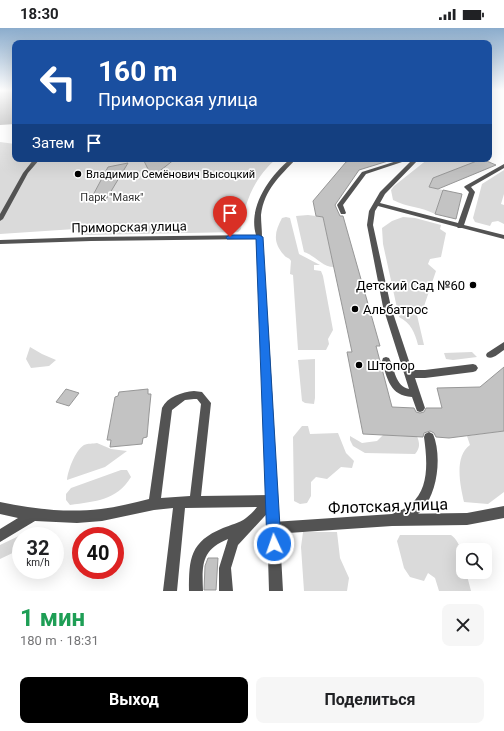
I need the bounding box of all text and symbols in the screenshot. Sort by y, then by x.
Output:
text: 18:30 [20,5,59,23]
text: 160 m [98,55,177,88]
icon: left [32,56,84,108]
text: Приморская улица [98,89,258,110]
icon: arrive [83,132,105,154]
text: Затем [32,134,75,152]
place label: Владимир Семёнович Высоцкий [86,168,255,181]
marker: Владимир Семёнович Высоцкий [73,169,83,179]
park label: Парк "Маяк" [80,191,144,204]
pin [213,196,247,237]
icon: arrive [219,202,241,224]
street label: Приморская улица [71,218,187,236]
place label: Детский Сад №60 [356,278,465,293]
marker: Детский Сад №60 [468,280,478,290]
place label: Альбатрос [363,302,428,317]
marker: Альбатрос [350,304,360,314]
place label: Штопор [367,358,415,373]
marker: Штопор [354,360,364,370]
street label: Флотская улица [328,494,448,518]
position arrow [253,523,295,565]
speed limit sign: 40 [72,527,124,579]
text: 32 [27,536,49,560]
map controls [456,543,492,579]
button: search [456,543,492,579]
text: km/h [26,557,50,568]
text: 1 мин [20,604,85,632]
button: close [442,604,484,646]
text: 180 m · 18:31 [20,633,99,648]
button: Выход [20,677,248,723]
button: Поделиться [256,677,484,723]

